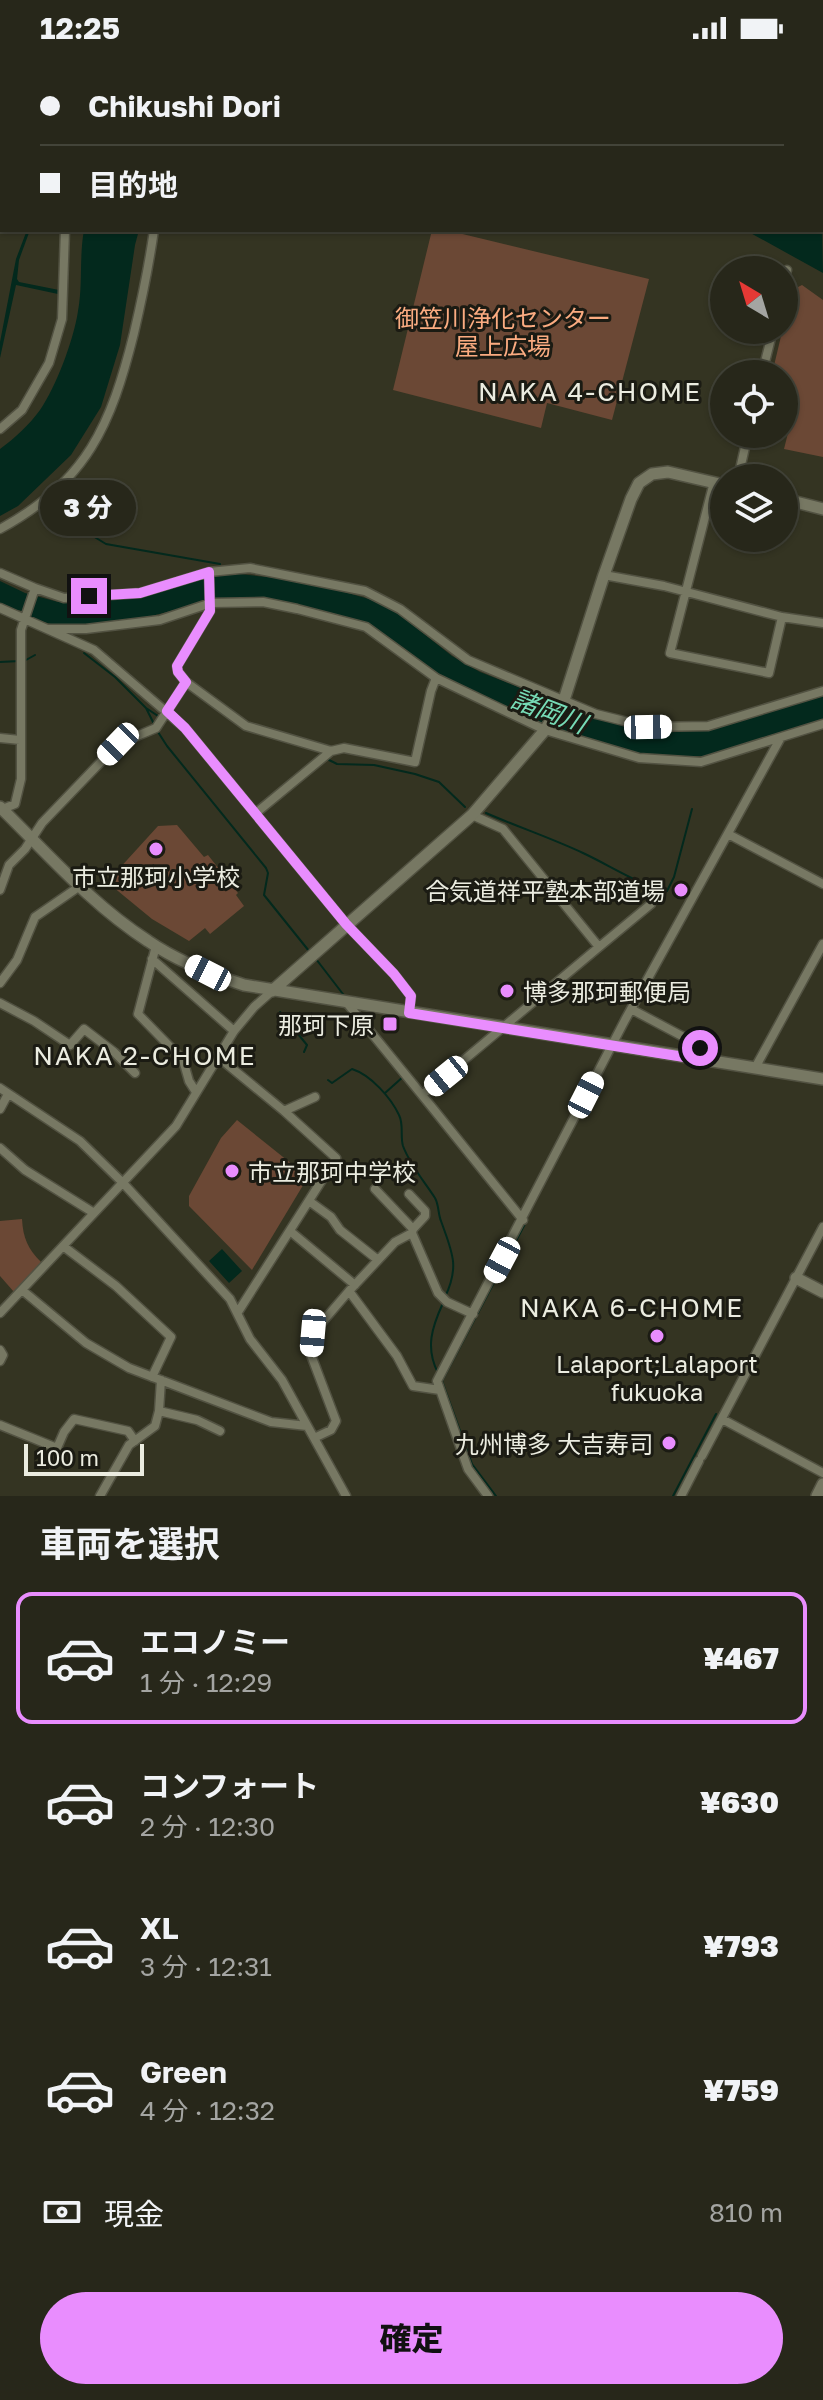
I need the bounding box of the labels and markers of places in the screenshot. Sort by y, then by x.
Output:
marker: 市立那珂小学校 [147,840,165,858]
place label: 市立那珂小学校 [72,862,240,891]
place label: 合気道祥平塾本部道場 [425,876,665,905]
marker: 合気道祥平塾本部道場 [672,881,690,899]
place label: 博多那珂郵便局 [523,977,691,1006]
marker: 博多那珂郵便局 [498,982,516,1000]
place label: 那珂下原 [278,1010,374,1039]
marker: 那珂下原 [381,1015,399,1033]
place label: 市立那珂中学校 [248,1157,416,1186]
marker: 市立那珂中学校 [223,1162,241,1180]
marker: Lalaport;Lalaport fukuoka [648,1327,666,1345]
place label: Lalaport;Lalaport fukuoka [556,1349,758,1406]
place label: 九州博多 大吉寿司 [455,1429,653,1458]
marker: 九州博多 大吉寿司 [660,1434,678,1452]

